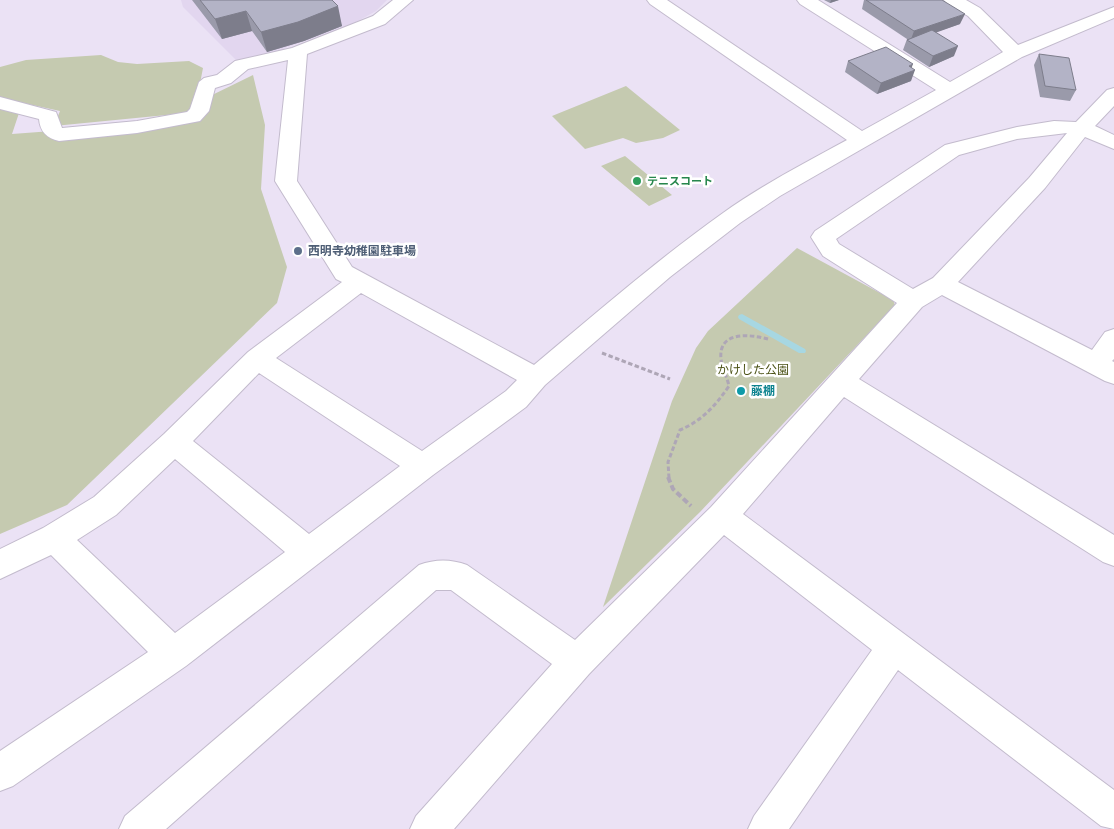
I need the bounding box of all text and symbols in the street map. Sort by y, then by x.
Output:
marker: テニスコート [631,175,643,187]
place label: テニスコート [647,175,713,187]
place label: 西明寺幼稚園駐車場 [308,244,416,258]
marker: 西明寺幼稚園駐車場 [292,245,304,257]
park label: かけした公園 [717,363,789,377]
place label: 藤棚 [751,384,775,398]
marker: 藤棚 [735,385,747,397]

